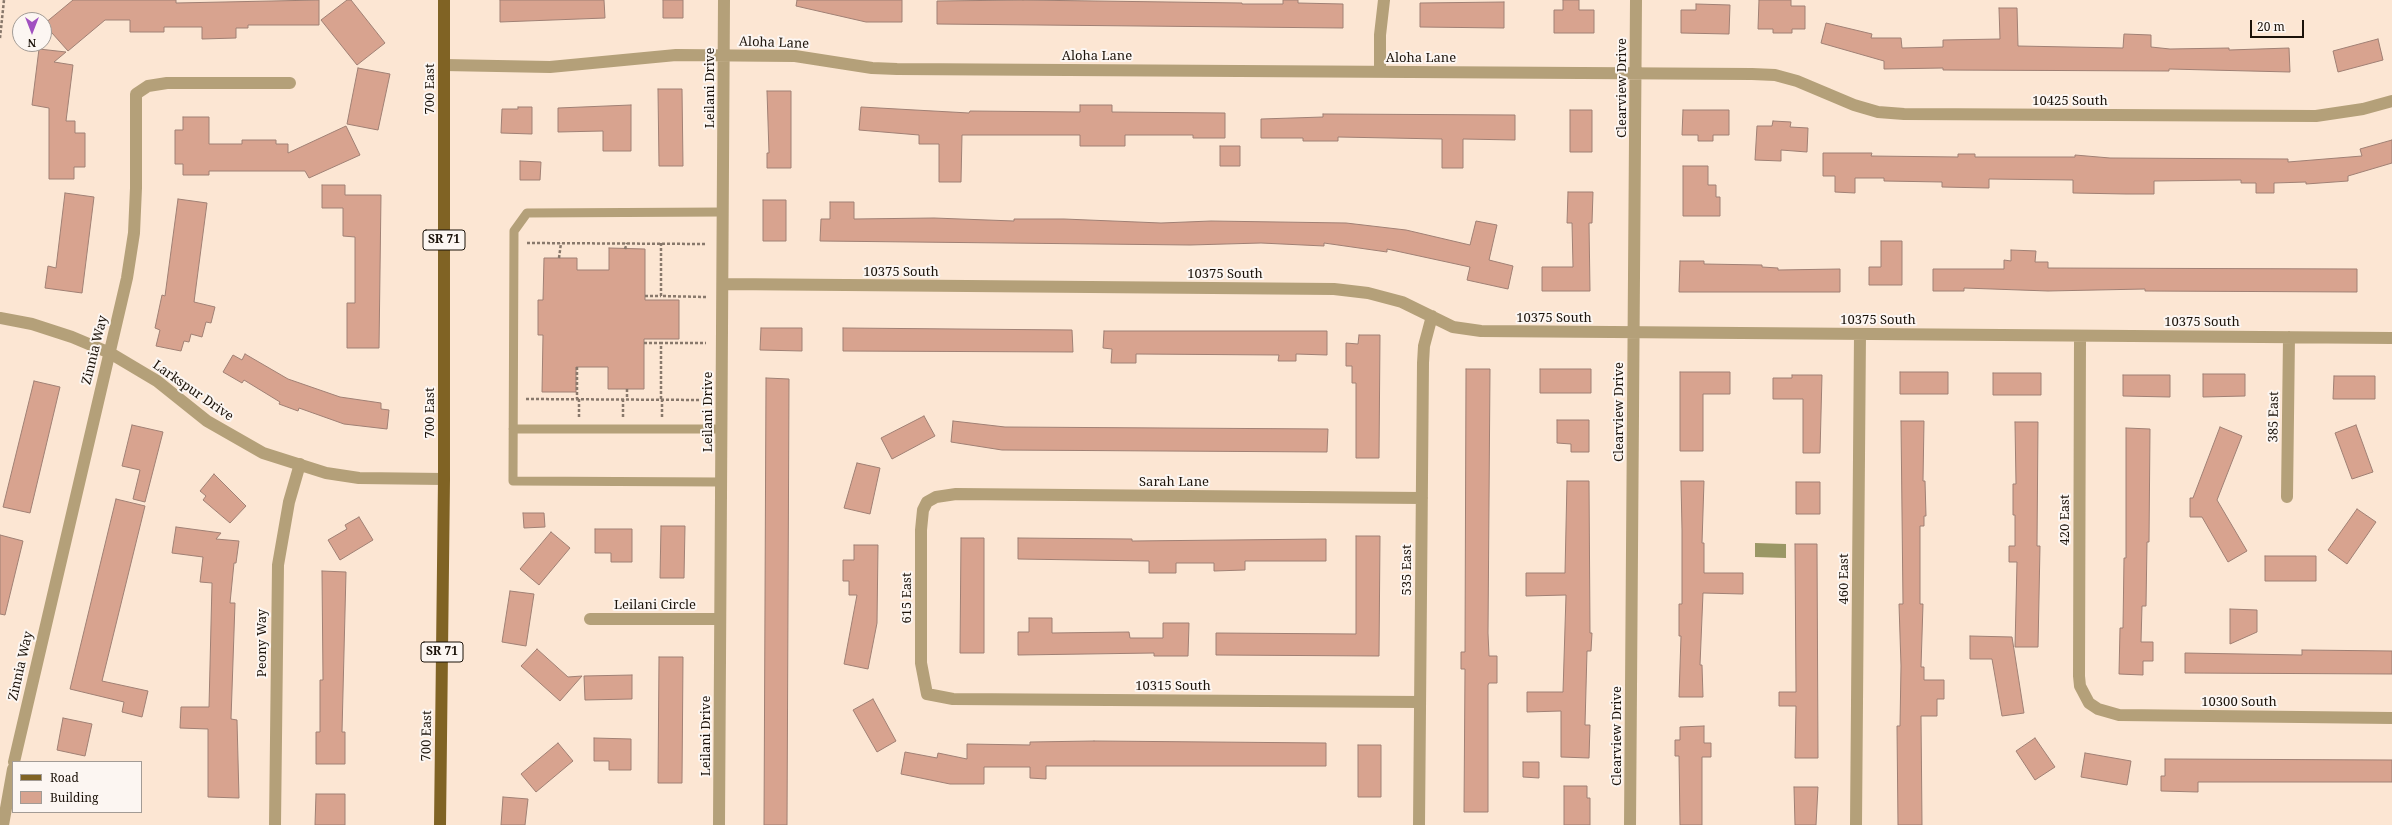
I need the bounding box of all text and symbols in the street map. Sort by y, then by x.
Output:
north arrow [12,12,52,52]
scale bar [2252,12,2306,38]
text: 20 m [2257,18,2285,35]
street label: Aloha Lane [739,34,809,52]
text: N [28,36,36,51]
street label: Clearview Drive [1614,38,1630,138]
street label: Leilani Drive [702,48,718,128]
street label: Aloha Lane [1062,48,1132,64]
street label: Aloha Lane [1386,50,1456,66]
street label: 700 East [422,63,438,115]
street label: 10425 South [2032,93,2108,109]
road number: SR 71 [423,230,465,250]
street label: 10375 South [863,264,939,280]
street label: 10375 South [1187,266,1263,282]
street label: 10375 South [1516,310,1592,326]
street label: 10375 South [1840,312,1916,328]
street label: Zinnia Way [79,314,111,386]
street label: 10375 South [2164,314,2240,330]
street label: Larkspur Drive [150,357,236,425]
street label: Clearview Drive [1611,362,1627,462]
street label: Leilani Drive [700,372,716,452]
street label: 700 East [422,387,438,439]
street label: 385 East [2266,391,2282,443]
street label: Sarah Lane [1139,474,1209,490]
street label: 420 East [2057,494,2073,546]
street label: 535 East [1399,544,1415,596]
street label: 460 East [1836,553,1852,605]
street label: 615 East [899,572,915,624]
street label: Leilani Circle [614,597,696,613]
street label: Peony Way [254,609,270,677]
street label: Zinnia Way [5,630,37,702]
road number: SR 71 [421,642,463,662]
street label: 10315 South [1135,678,1211,694]
street label: Clearview Drive [1609,686,1625,786]
street label: 10300 South [2201,694,2277,710]
street label: Leilani Drive [698,696,714,776]
street label: 700 East [419,710,435,762]
legend [12,761,142,813]
text: Road [50,769,79,786]
text: Building [50,789,98,806]

